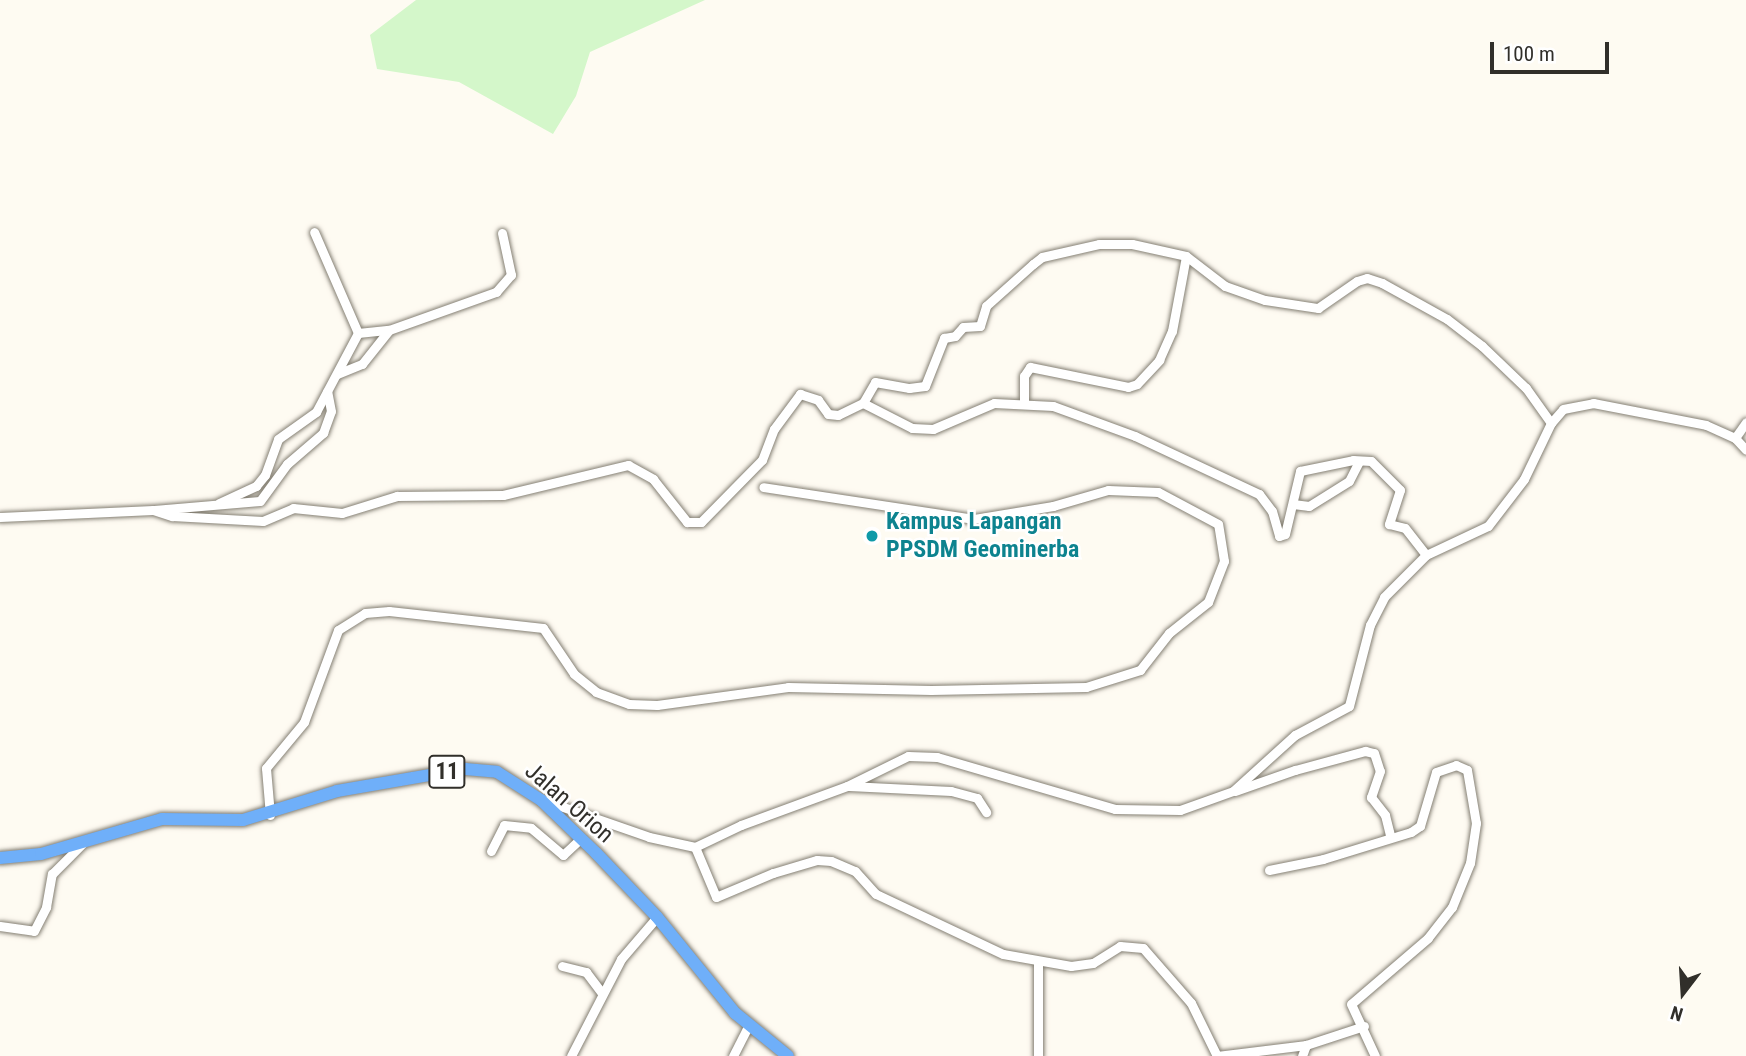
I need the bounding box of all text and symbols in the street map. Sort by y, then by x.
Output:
scale bar [1494,28,1613,72]
text: 100 m [1503,42,1555,66]
place label: Kampus Lapangan PPSDM Geominerba [886,508,1079,564]
marker: Kampus Lapangan PPSDM Geominerba [864,528,880,544]
road number: 11 [428,752,466,792]
street label: Jalan Orion [519,757,619,849]
north arrow [1648,958,1718,1028]
text: N [1668,1001,1686,1026]

